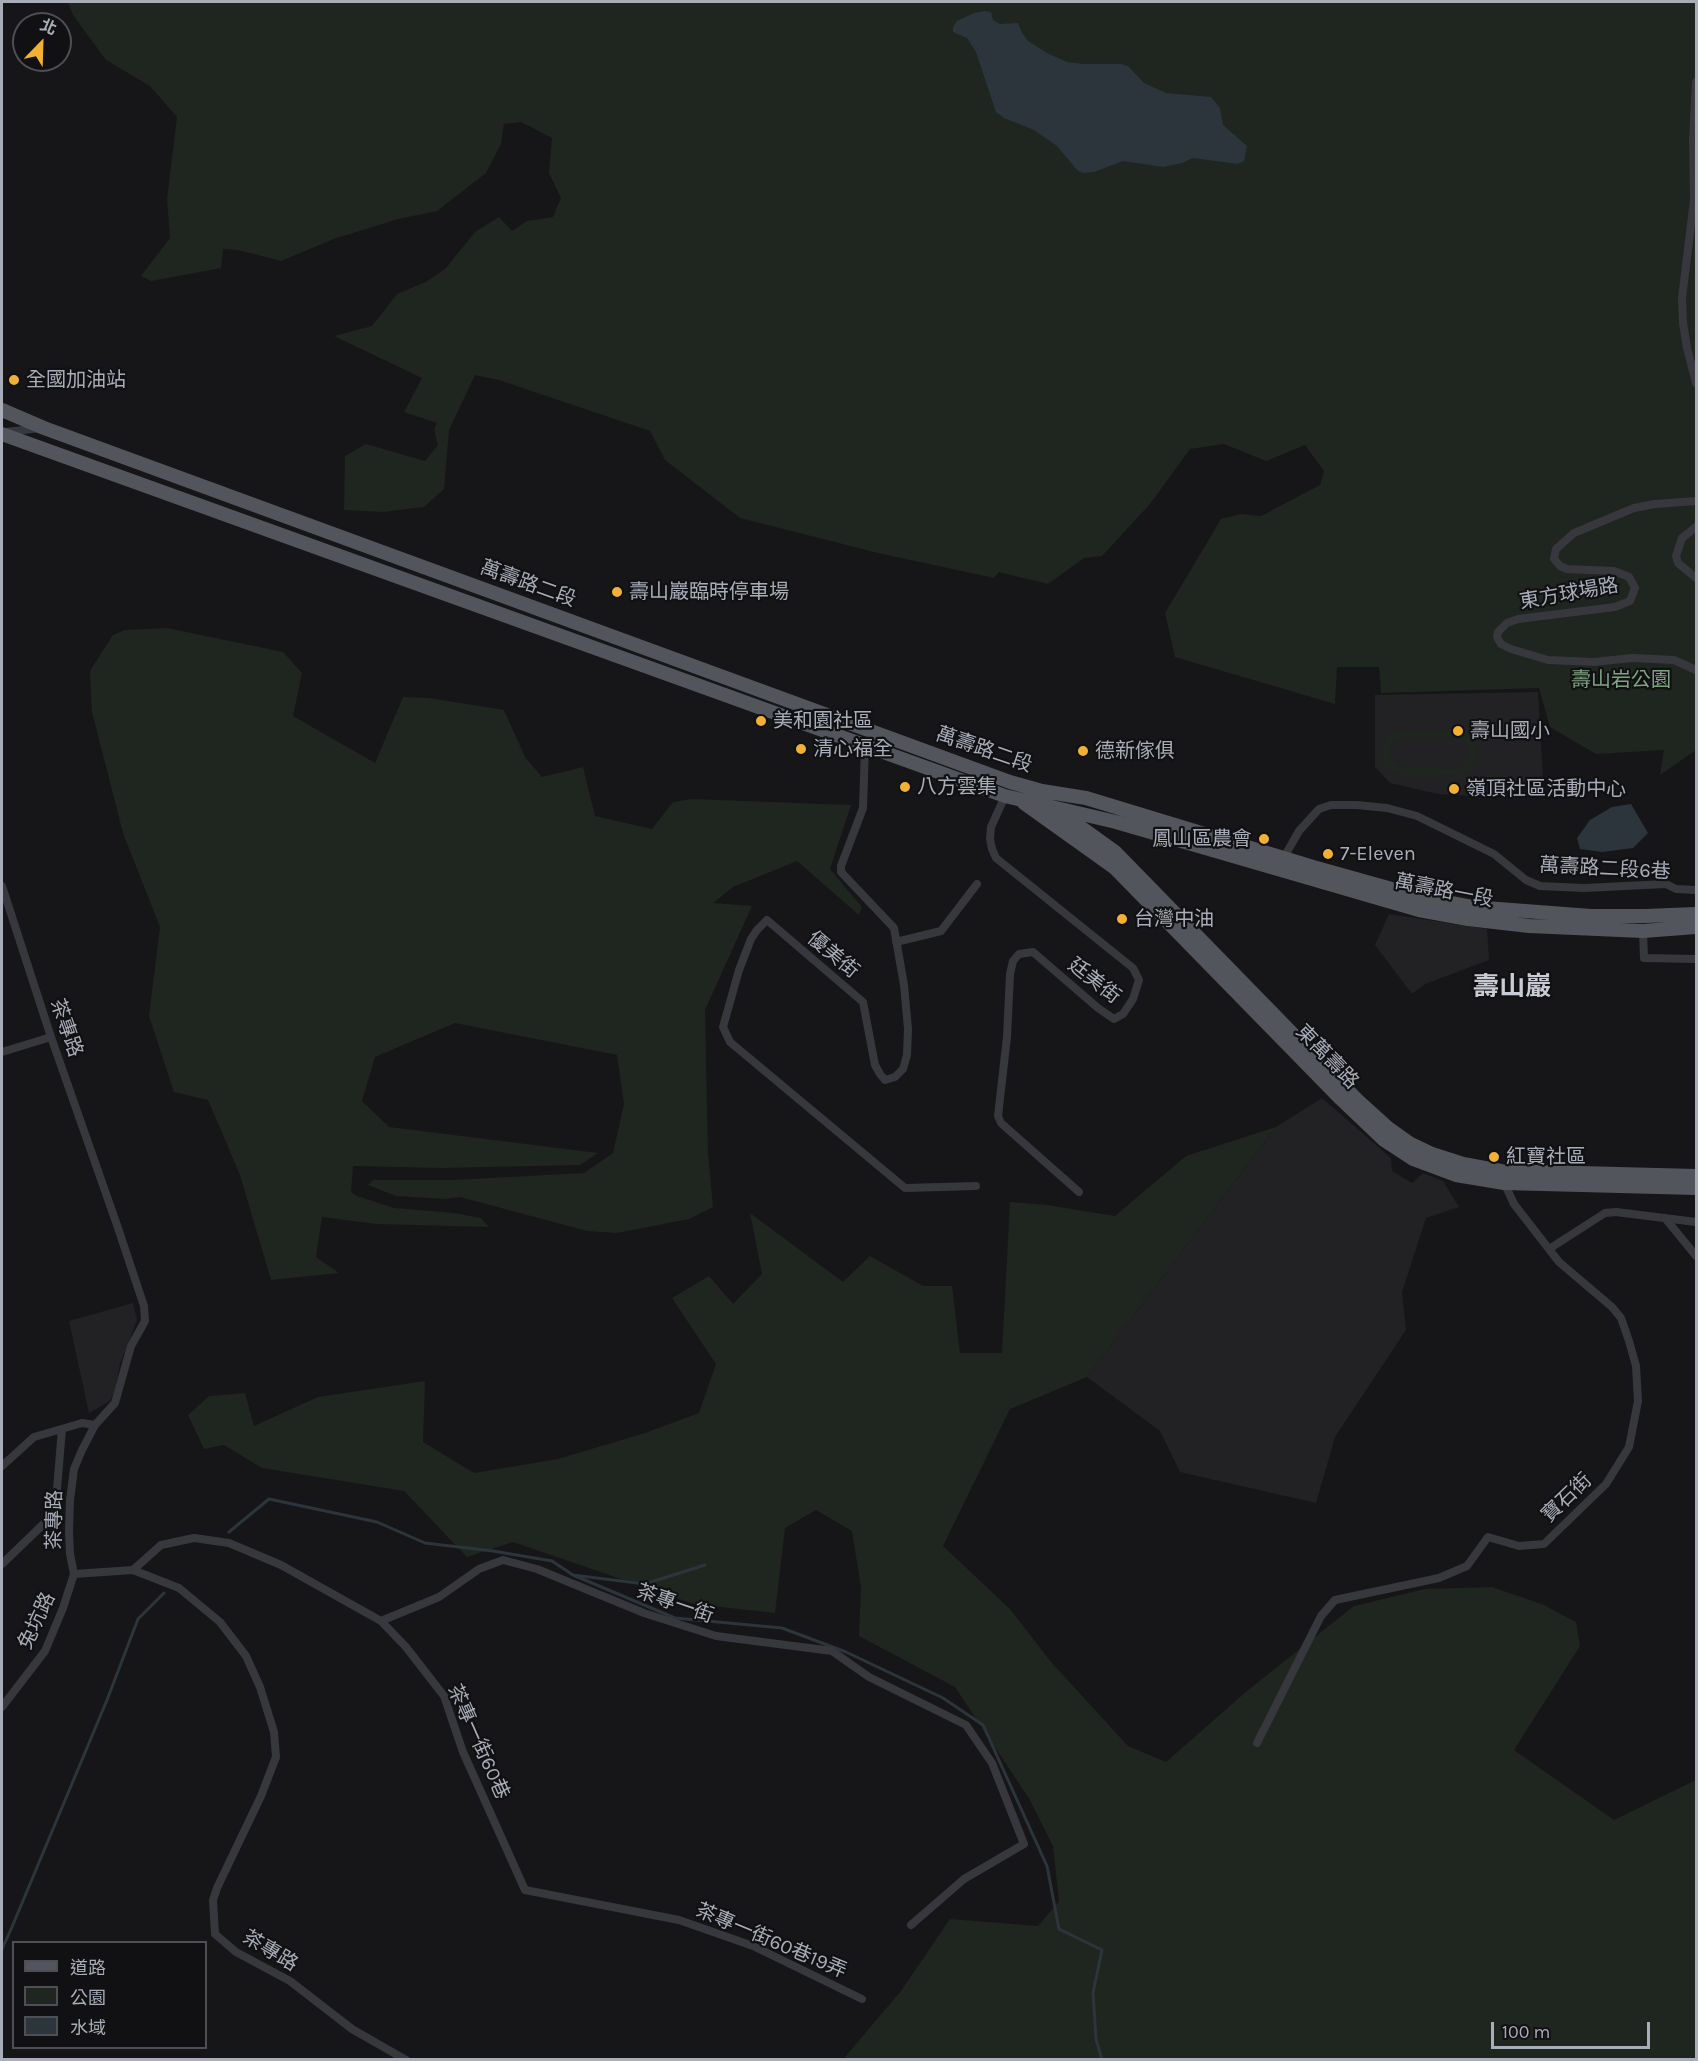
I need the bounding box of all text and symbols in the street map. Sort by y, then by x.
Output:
north arrow [12,12,72,72]
text: 北 [37,15,60,39]
place label: 全國加油站 [26,368,126,392]
marker: 全國加油站 [7,373,21,387]
street label: 萬壽路二段 [477,556,579,612]
street label: 東方球場路 [1518,573,1620,615]
place label: 壽山巖臨時停車場 [629,580,789,604]
marker: 壽山巖臨時停車場 [610,585,624,599]
park label: 壽山岩公園 [1571,668,1671,692]
place label: 美和園社區 [773,709,873,733]
marker: 美和園社區 [754,714,768,728]
place label: 壽山國小 [1470,719,1550,743]
street label: 萬壽路二段 [933,722,1035,778]
marker: 壽山國小 [1451,724,1465,738]
place label: 清心福全 [813,737,893,761]
place label: 德新傢俱 [1095,739,1175,763]
marker: 清心福全 [794,742,808,756]
marker: 德新傢俱 [1076,744,1090,758]
place label: 八方雲集 [917,775,997,799]
place label: 嶺頂社區活動中心 [1466,777,1626,801]
marker: 八方雲集 [898,780,912,794]
marker: 嶺頂社區活動中心 [1447,782,1461,796]
place label: 鳳山區農會 [1152,827,1252,851]
marker: 鳳山區農會 [1257,832,1271,846]
place label: 7-Eleven [1340,842,1416,866]
marker: 7-Eleven [1321,847,1335,861]
street label: 萬壽路二段6巷 [1539,854,1671,884]
street label: 萬壽路一段 [1393,870,1495,912]
place label: 台灣中油 [1134,907,1214,931]
marker: 台灣中油 [1115,912,1129,926]
street label: 優美街 [802,927,864,983]
street label: 廷美街 [1063,953,1125,1009]
district label: 壽山巖 [1473,972,1551,1004]
street label: 茶專路 [45,996,87,1060]
street label: 東萬壽路 [1291,1020,1363,1094]
place label: 紅寶社區 [1506,1145,1586,1169]
marker: 紅寶社區 [1487,1150,1501,1164]
street label: 寶石街 [1537,1469,1597,1527]
street label: 茶專路 [42,1490,68,1550]
street label: 茶專一街 [633,1580,717,1628]
street label: 兔坑路 [13,1589,61,1653]
street label: 茶專一街60巷 [442,1681,514,1803]
street label: 茶專一街60巷19弄 [692,1898,850,1984]
street label: 茶專路 [238,1925,302,1977]
legend [12,1941,207,2049]
text: 道路 [70,1957,106,1979]
text: 公園 [70,1987,106,2009]
scale bar [1494,2010,1653,2048]
text: 水域 [70,2017,106,2039]
text: 100 m [1502,2021,1550,2043]

